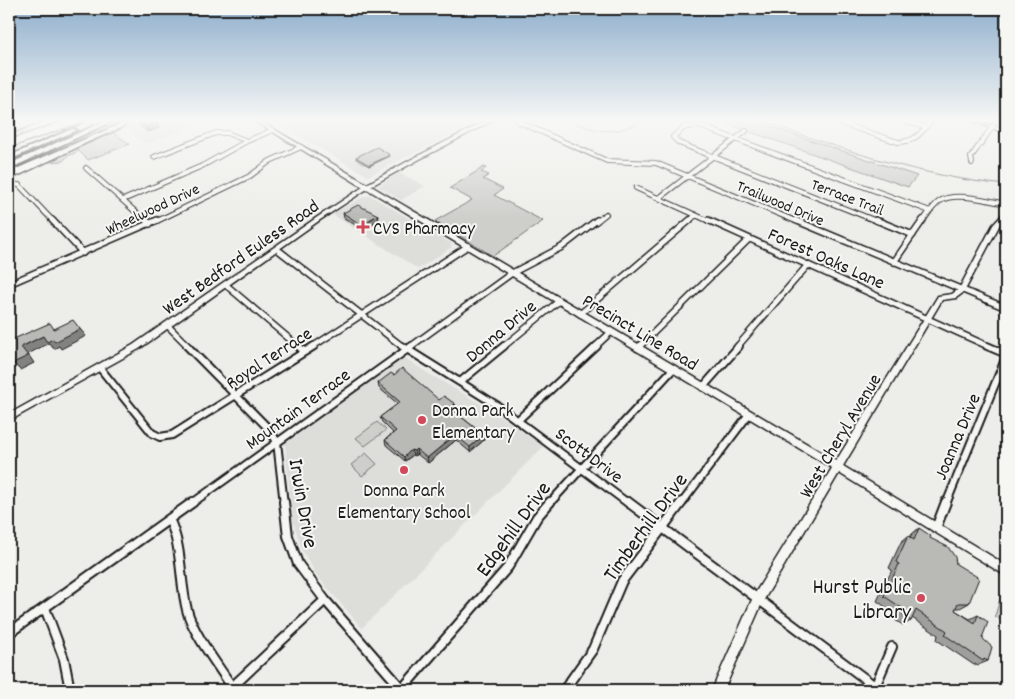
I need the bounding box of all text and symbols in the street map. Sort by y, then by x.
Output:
street label: Terrace Trail [807,174,887,223]
street label: Trailwood Drive [733,176,827,233]
street label: Wheelwood Drive [102,179,204,242]
street label: West Bedford Euless Road [158,194,326,323]
place label: CVS Pharmacy [373,217,475,244]
marker: CVS Pharmacy [357,221,369,233]
street label: Forest Oaks Lane [763,222,888,298]
street label: Precinct Line Road [576,289,702,379]
street label: Donna Drive [461,295,544,371]
street label: Royal Terrace [221,322,318,398]
street label: Mountain Terrace [241,363,357,458]
street label: West Cheryl Avenue [794,370,890,504]
street label: Joanna Drive [929,390,990,485]
place label: Donna Park Elementary [432,399,515,448]
marker: Donna Park Elementary [416,414,428,426]
street label: Scott Drive [548,422,628,491]
street label: Irwin Drive [278,456,325,551]
marker: Donna Park Elementary School [398,464,410,476]
street label: Timberhill Drive [597,467,697,589]
street label: Edgehill Drive [469,476,560,584]
place label: Donna Park Elementary School [338,479,471,528]
place label: Hurst Public Library [813,573,912,629]
marker: Hurst Public Library [915,592,927,604]

